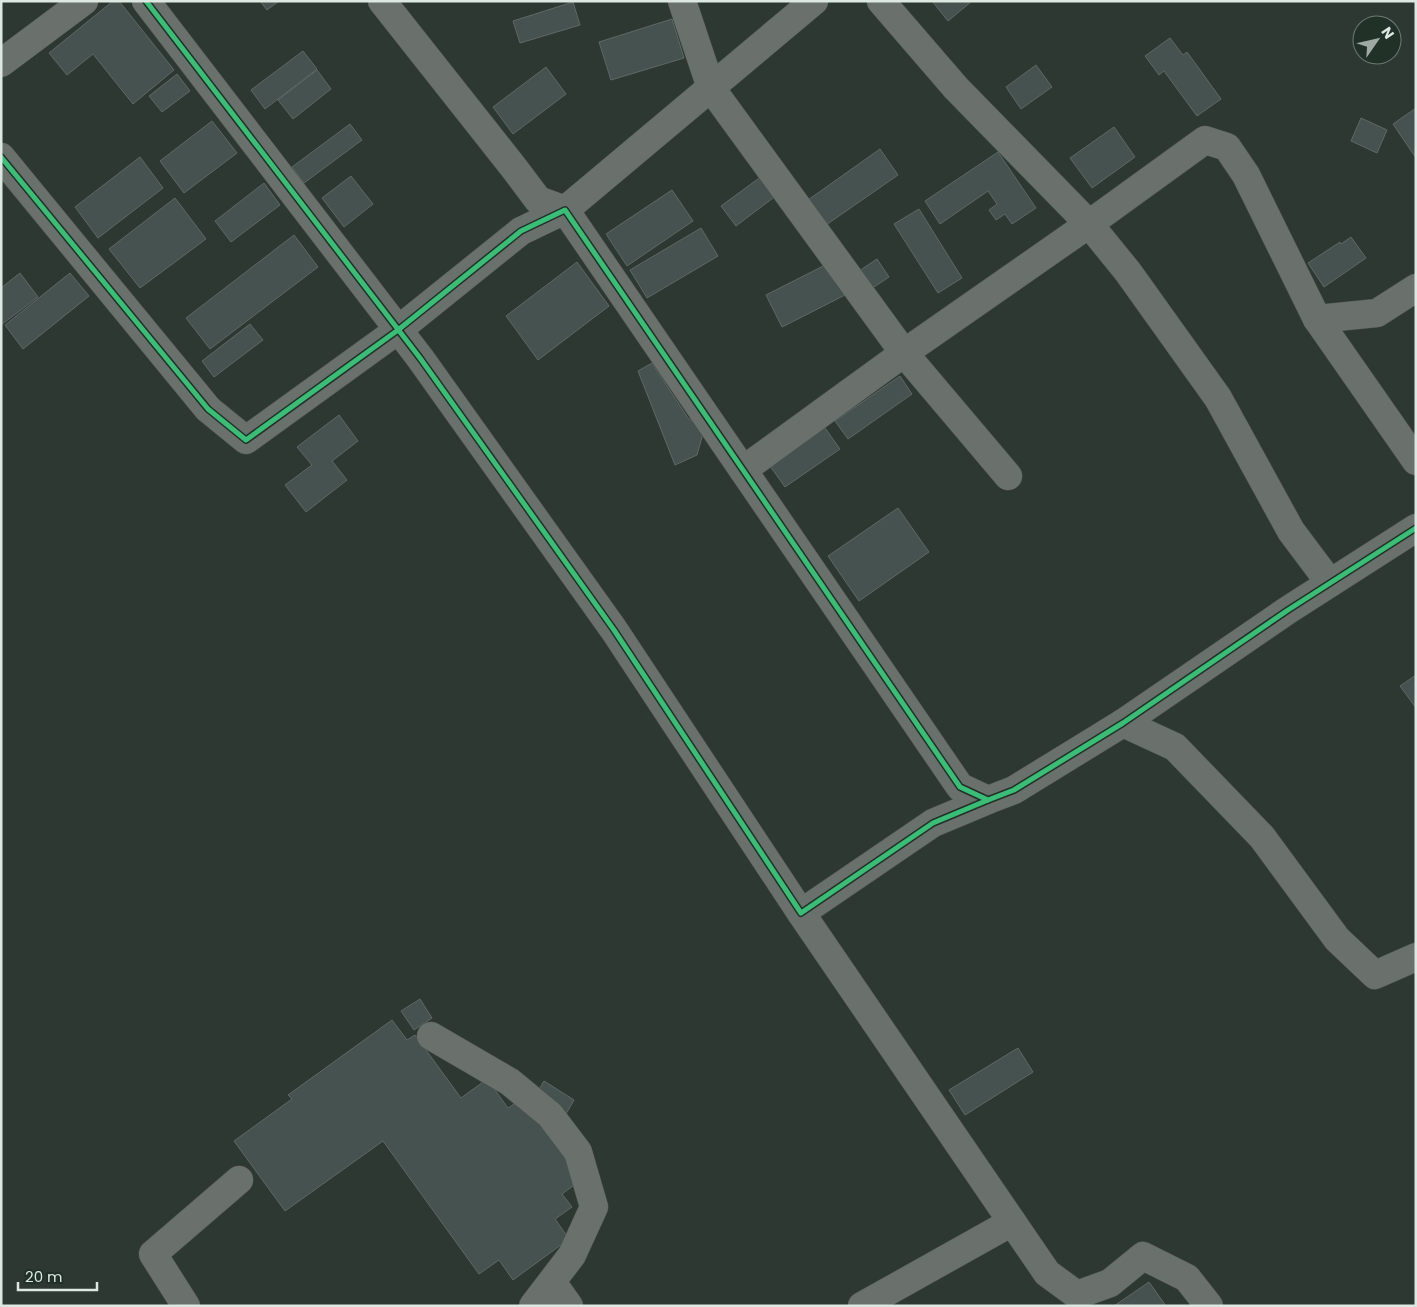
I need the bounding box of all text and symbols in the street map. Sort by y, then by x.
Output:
north arrow [1352,15,1402,65]
text: N [1377,23,1399,43]
scale bar [18,1260,96,1292]
text: 20 m [25,1266,63,1287]

